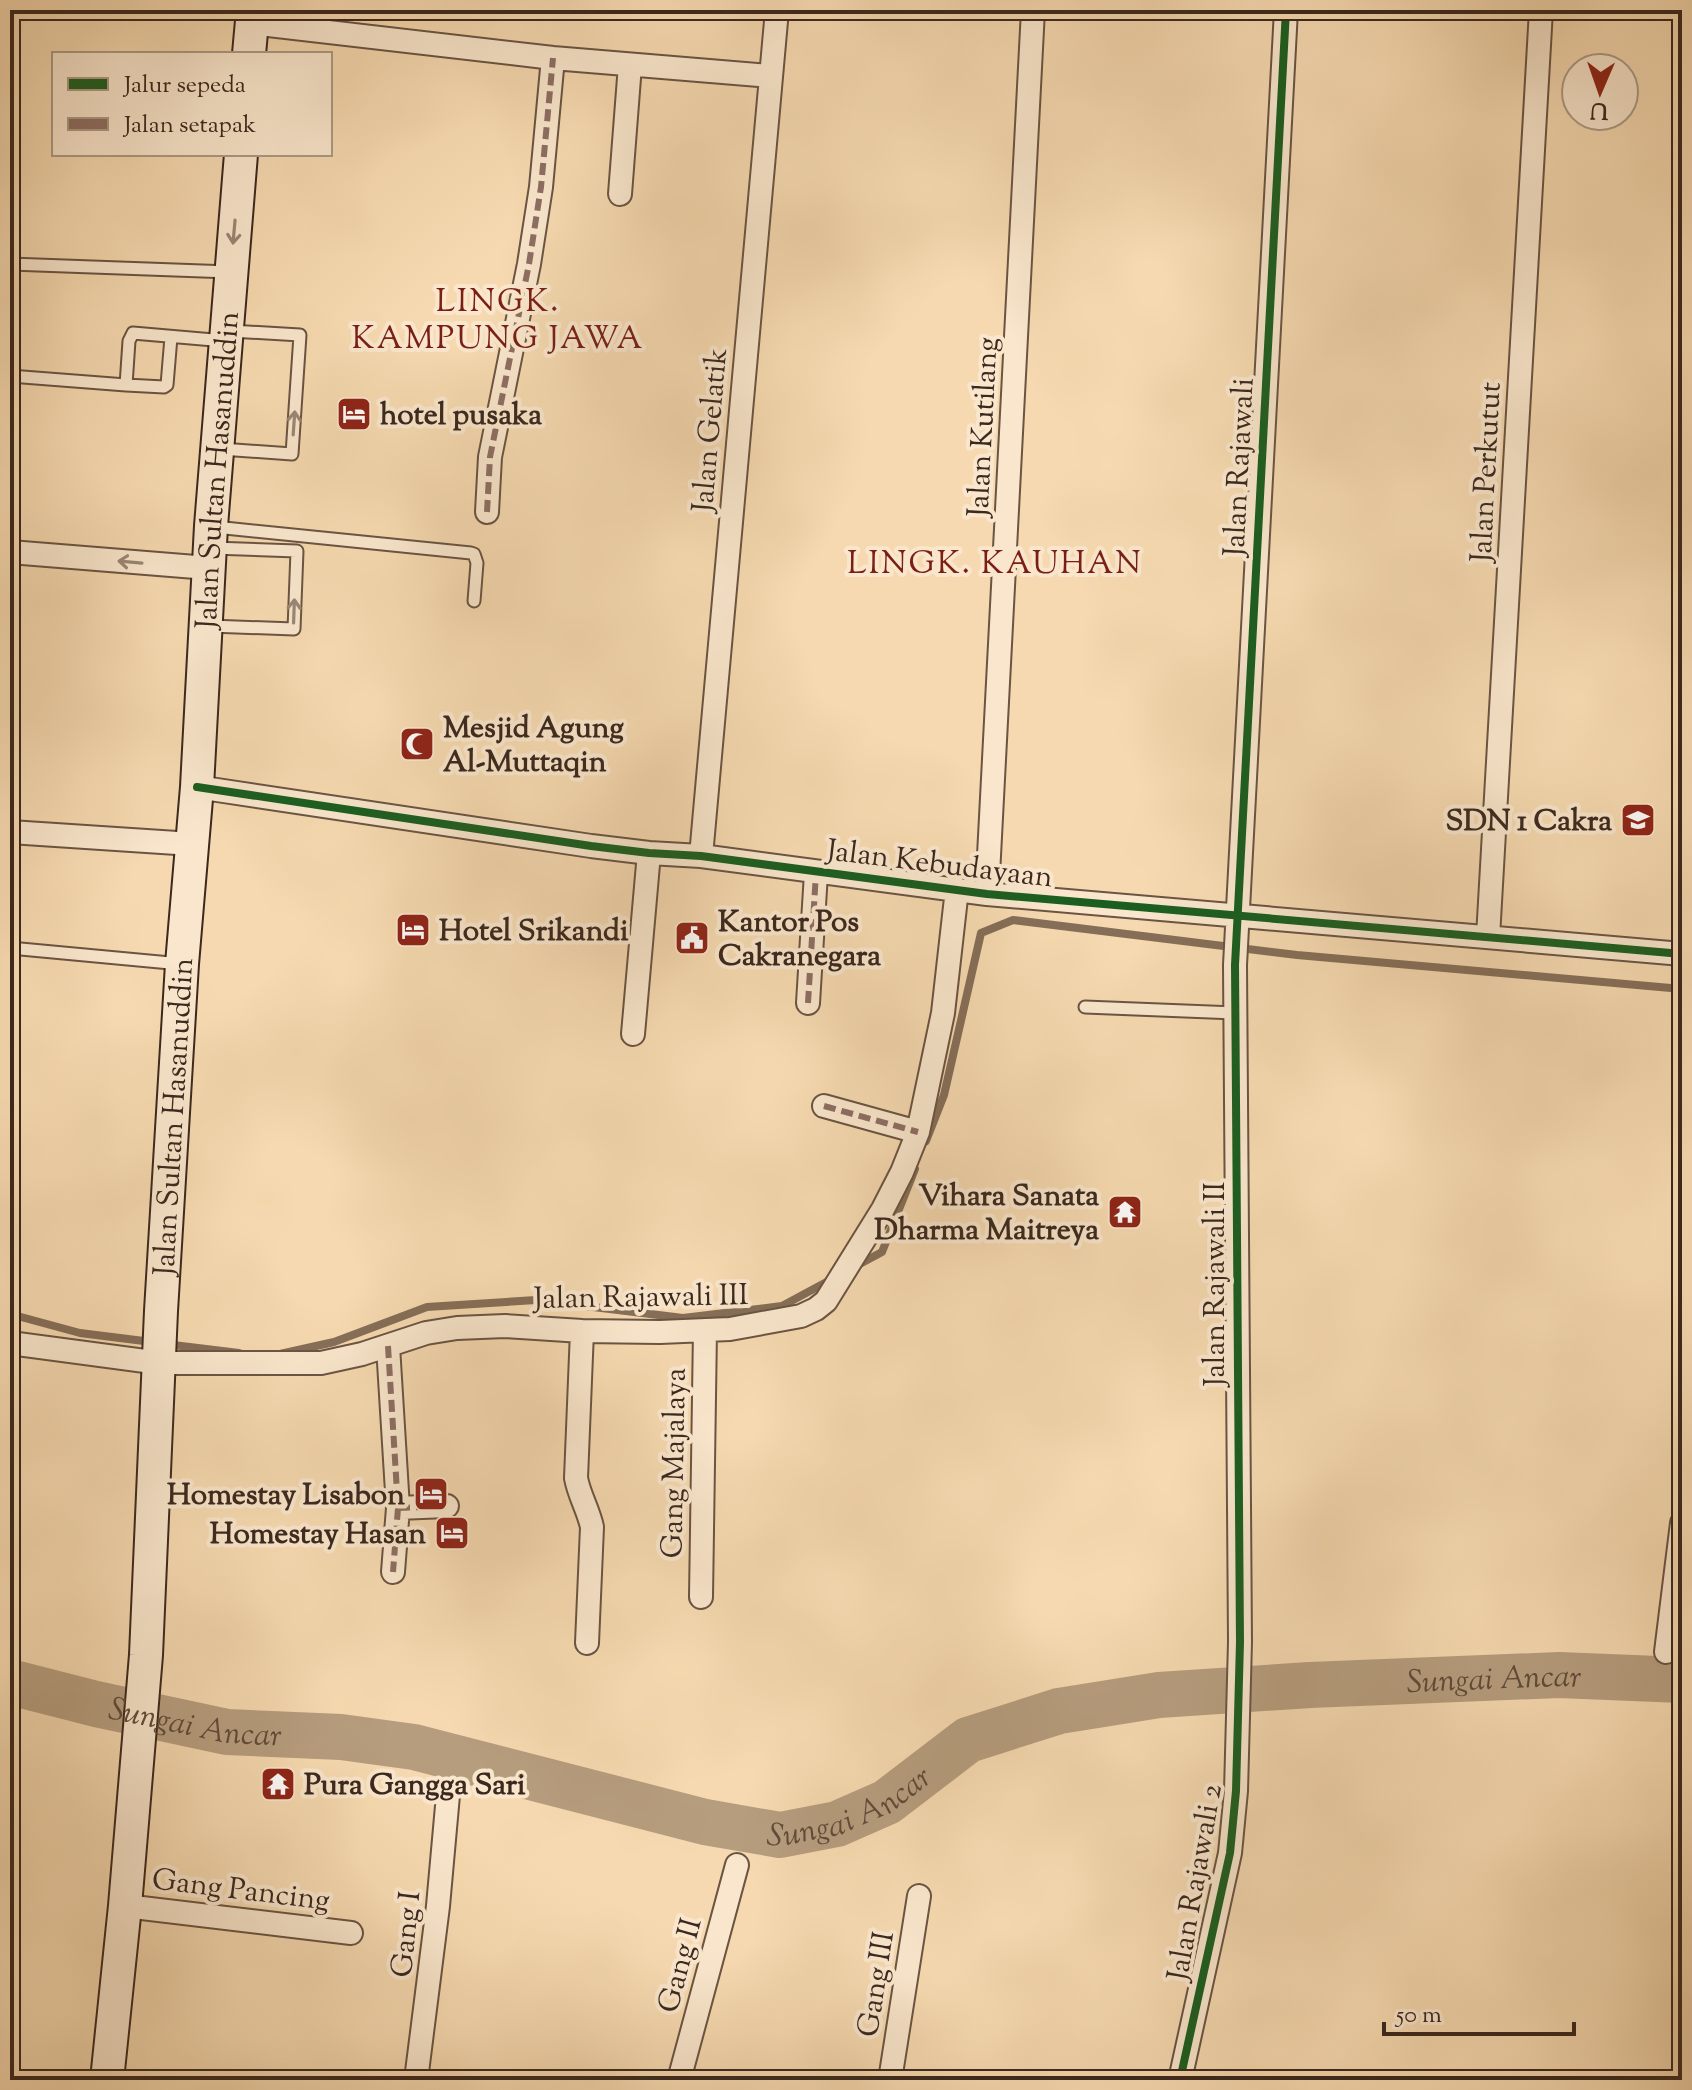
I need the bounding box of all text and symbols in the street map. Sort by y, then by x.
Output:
legend [52,52,332,156]
north arrow [1560,52,1640,132]
text: Jalur sepeda [122,69,246,103]
text: U [1590,93,1609,125]
text: Jalan setapak [122,109,256,143]
one-way arrow [227,218,242,245]
district label: LINGK. KAMPUNG JAWA [351,280,645,363]
street label: Jalan Sultan Hasanuddin [186,310,252,632]
street label: Jalan Kutilang [958,336,1011,520]
street label: Jalan Gelatik [683,347,740,516]
street label: Jalan Rajawali [1214,377,1267,560]
street label: Jalan Perkutut [1461,381,1514,565]
hotel icon: hotel pusaka [335,395,373,433]
place label: hotel pusaka [380,395,542,438]
one-way arrow [287,410,302,437]
district label: LINGK. KAUHAN [847,542,1143,588]
one-way arrow [117,554,144,569]
one-way arrow [287,598,302,625]
place label: Mesjid Agung Al-Muttaqin [443,708,624,785]
mosque icon: Mesjid Agung Al-Muttaqin [398,725,436,763]
place label: SDN 1 Cakra [1445,801,1612,844]
school or university icon: SDN 1 Cakra [1619,801,1657,839]
street label: Jalan Kebudayaan [822,830,1055,901]
place label: Kantor Pos Cakranegara [718,902,881,979]
hotel icon: Hotel Srikandi [394,911,432,949]
place label: Hotel Srikandi [439,911,629,954]
public building icon: Kantor Pos Cakranegara [673,919,711,957]
street label: Jalan Sultan Hasanuddin [144,956,206,1279]
place label: Vihara Sanata Dharma Maitreya [874,1176,1099,1253]
street label: Jalan Rajawali II [1195,1181,1238,1388]
temple icon: Vihara Sanata Dharma Maitreya [1106,1193,1144,1231]
street label: Jalan Rajawali III [531,1275,749,1322]
street label: Gang Majalaya [652,1367,699,1559]
place label: Homestay Lisabon [167,1475,405,1518]
hotel icon: Homestay Lisabon [412,1475,450,1513]
place label: Homestay Hasan [210,1514,426,1557]
hotel icon: Homestay Hasan [433,1514,471,1552]
water label: Sungai Ancar [1406,1655,1582,1707]
water label: Sungai Ancar [104,1687,282,1760]
water label: Sungai Ancar [763,1756,942,1861]
temple icon: Pura Gangga Sari [259,1765,297,1803]
place label: Pura Gangga Sari [304,1765,526,1808]
street label: Jalan Rajawali 2 [1158,1781,1235,1986]
street label: Gang Pancing [149,1859,332,1924]
street label: Gang I [382,1889,433,1980]
street label: Gang II [648,1913,715,2018]
street label: Gang III [848,1928,907,2040]
scale bar [1384,1986,1574,2036]
text: 50 m [1394,1999,1442,2033]

